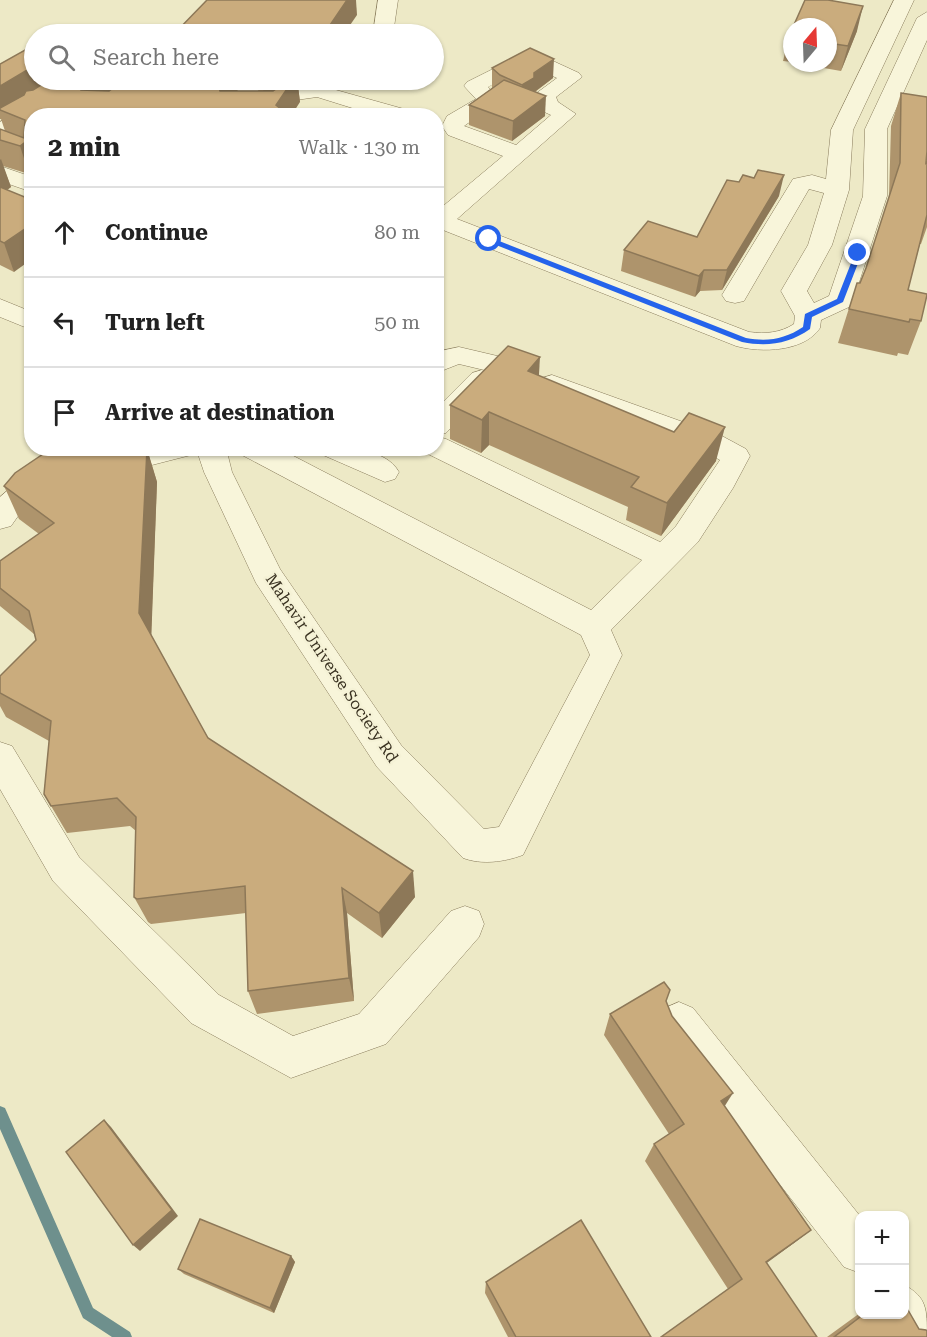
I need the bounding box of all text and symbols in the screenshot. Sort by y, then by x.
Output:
north arrow [783,18,837,72]
search box [24,24,444,90]
icon: search [45,41,78,74]
text: Search here [93,45,219,70]
text: 2 min [48,132,120,162]
text: Walk · 130 m [299,135,420,159]
icon: ahead [48,216,81,249]
text: Continue [105,220,208,245]
text: 80 m [374,220,420,244]
route start [475,225,501,251]
route end [844,239,870,265]
icon: left [48,306,81,339]
text: Turn left [105,310,205,335]
text: 50 m [374,310,420,334]
icon: arrive [48,396,81,429]
text: Arrive at destination [105,400,334,425]
street label: Mahavir Universe Society Rd [262,570,402,766]
map controls [855,1211,909,1319]
button: + [855,1211,909,1265]
button: − [855,1265,909,1319]

